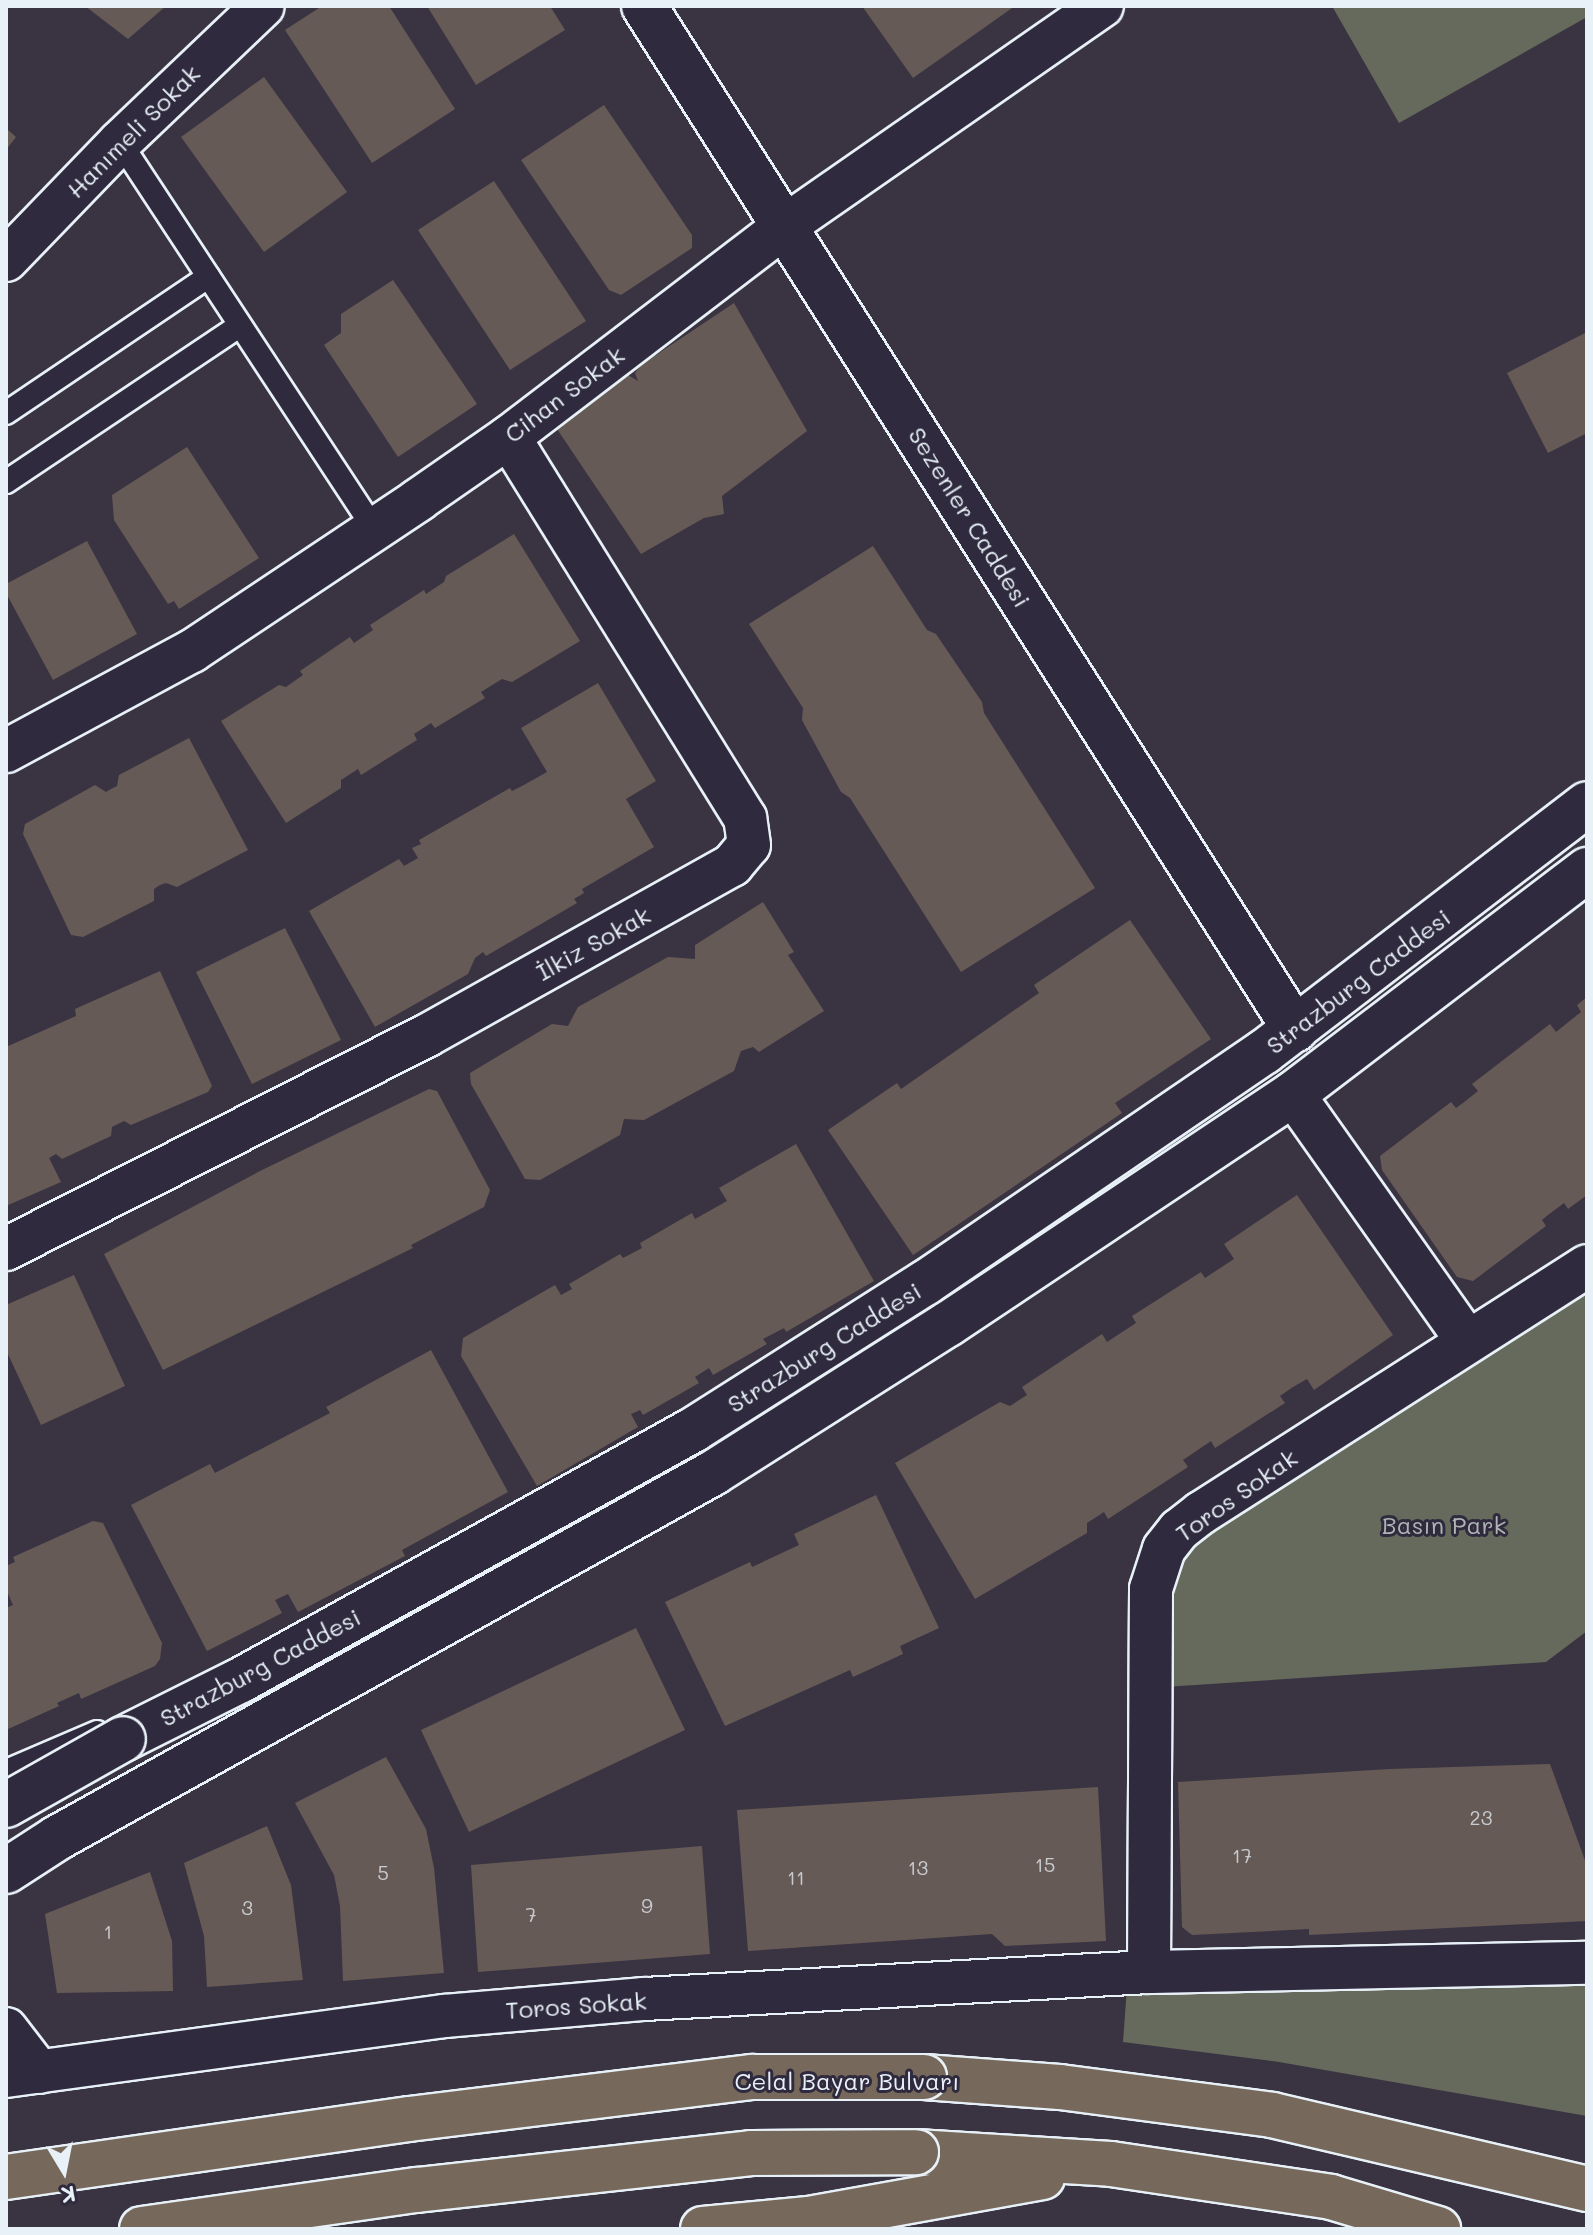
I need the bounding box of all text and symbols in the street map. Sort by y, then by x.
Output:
street label: Hanımeli Sokak [61,59,205,203]
street label: Cihan Sokak [499,340,629,448]
street label: Sezenler Caddesi [903,422,1037,612]
street label: İlkiz Sokak [531,900,655,986]
street label: Strazburg Caddesi [1260,902,1456,1060]
street label: Strazburg Caddesi [722,1276,926,1418]
street label: Toros Sokak [1170,1443,1302,1547]
park label: Basın Park [1382,1511,1506,1539]
street label: Strazburg Caddesi [155,1602,365,1732]
house number: 23 [1470,1805,1492,1829]
house number: 17 [1232,1843,1252,1867]
house number: 15 [1035,1852,1055,1876]
house number: 13 [908,1855,928,1879]
house number: 5 [377,1860,389,1884]
house number: 11 [787,1865,805,1889]
house number: 9 [641,1893,653,1917]
house number: 3 [241,1895,253,1919]
house number: 7 [525,1902,537,1926]
house number: 1 [104,1919,112,1943]
street label: Toros Sokak [504,1986,648,2024]
street label: Celal Bayar Bulvarı [734,2067,960,2095]
north arrow [24,2131,104,2211]
text: K [59,2180,78,2211]

